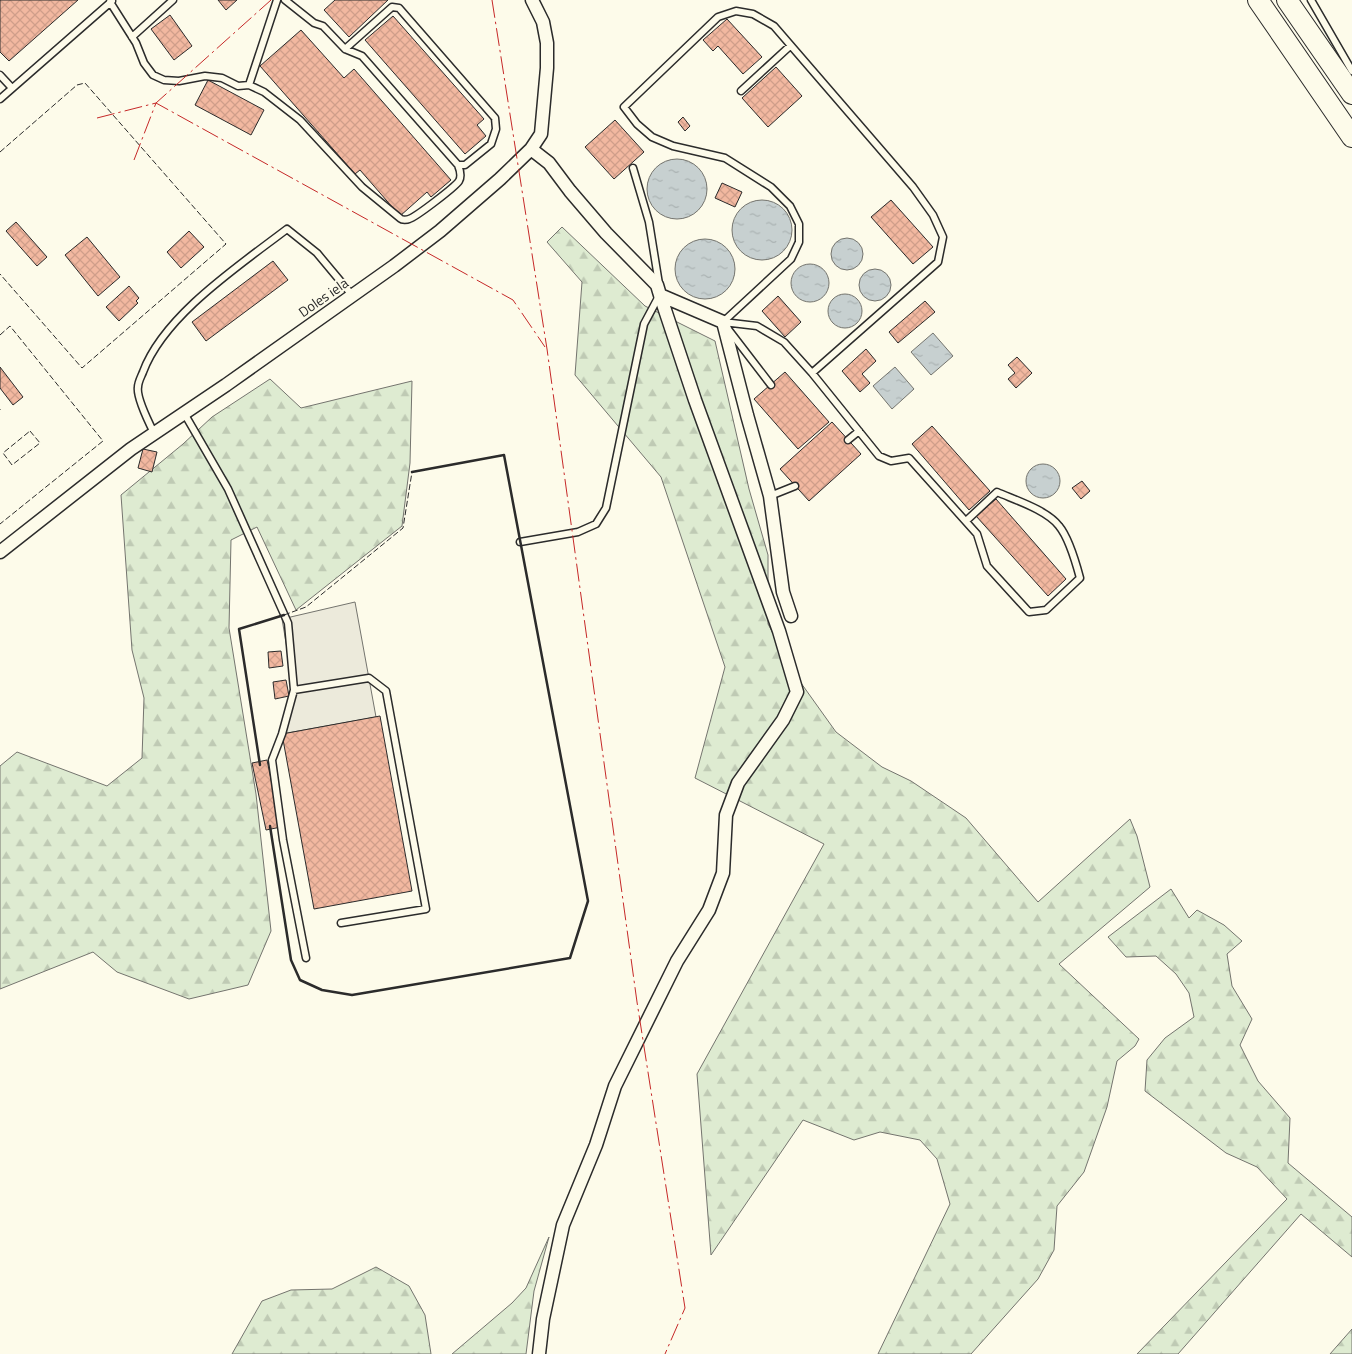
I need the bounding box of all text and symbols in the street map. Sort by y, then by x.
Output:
street label: Doles iela [294,272,352,322]

